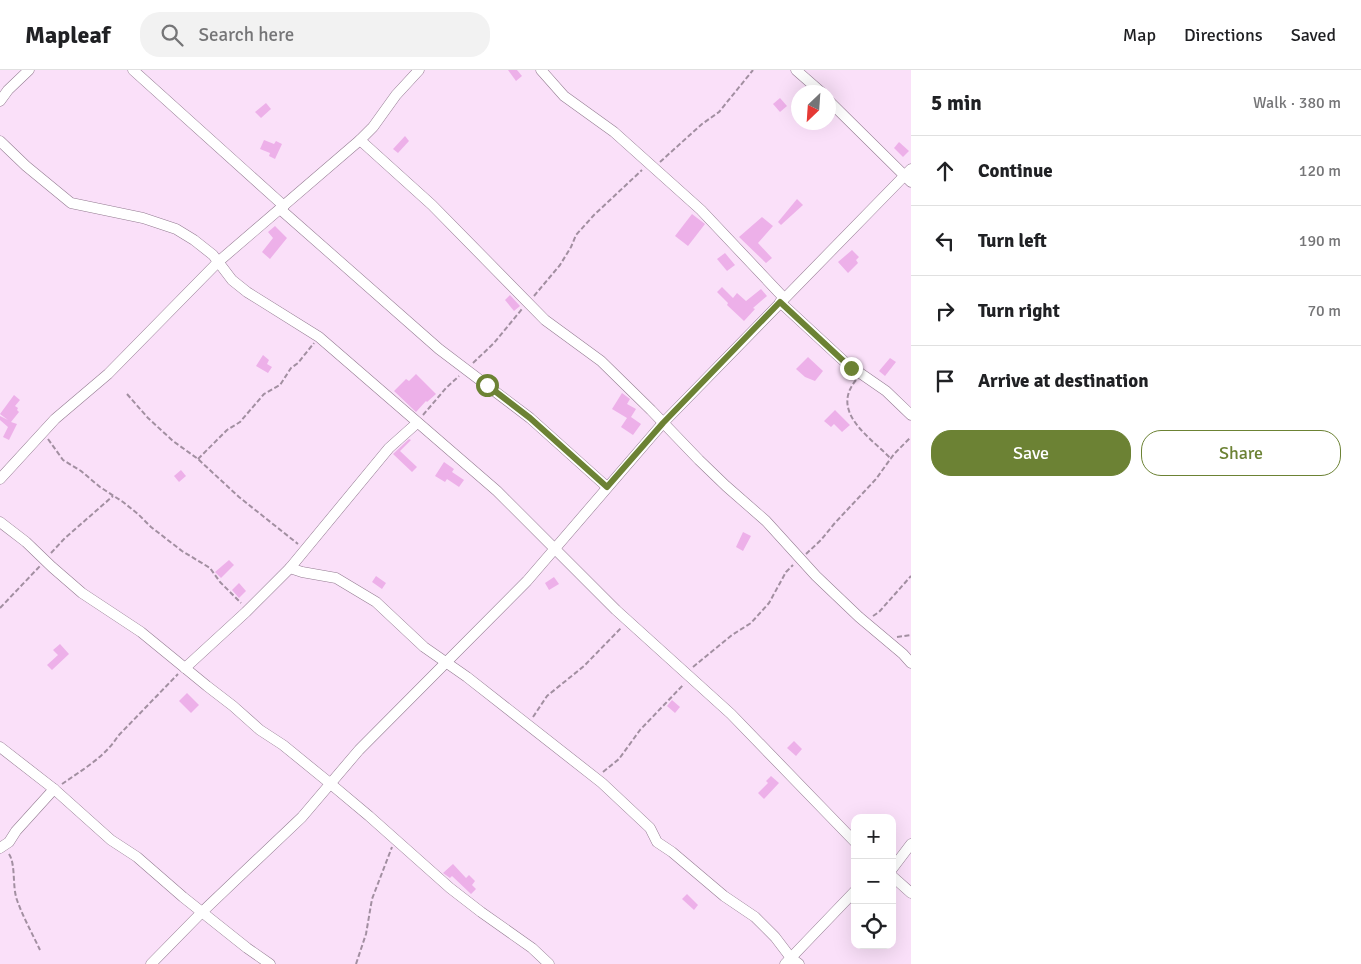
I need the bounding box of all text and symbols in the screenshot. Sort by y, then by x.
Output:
search box [140,12,490,57]
text: Mapleaf [25,20,110,50]
icon: search [158,21,186,49]
text: Search here [198,23,294,47]
text: Map [1123,24,1156,46]
text: Directions [1184,24,1263,46]
text: Saved [1291,24,1336,46]
north arrow [791,85,836,130]
text: 5 min [931,90,982,116]
text: Walk · 380 m [1253,93,1341,113]
icon: ahead [931,157,959,185]
text: Continue [978,159,1053,183]
text: 120 m [1299,161,1341,181]
icon: left [931,227,959,255]
text: Turn left [978,229,1047,253]
text: 190 m [1299,231,1341,251]
icon: right [931,297,959,325]
text: Turn right [978,299,1060,323]
text: 70 m [1307,301,1341,321]
route end [840,357,863,380]
icon: arrive [931,367,959,395]
text: Arrive at destination [978,369,1149,393]
route start [476,374,499,397]
button: Save [931,430,1131,476]
button: Share [1141,430,1341,476]
map controls [851,814,896,949]
button: + [851,814,896,859]
button: − [851,859,896,904]
button: locate [851,904,896,949]

